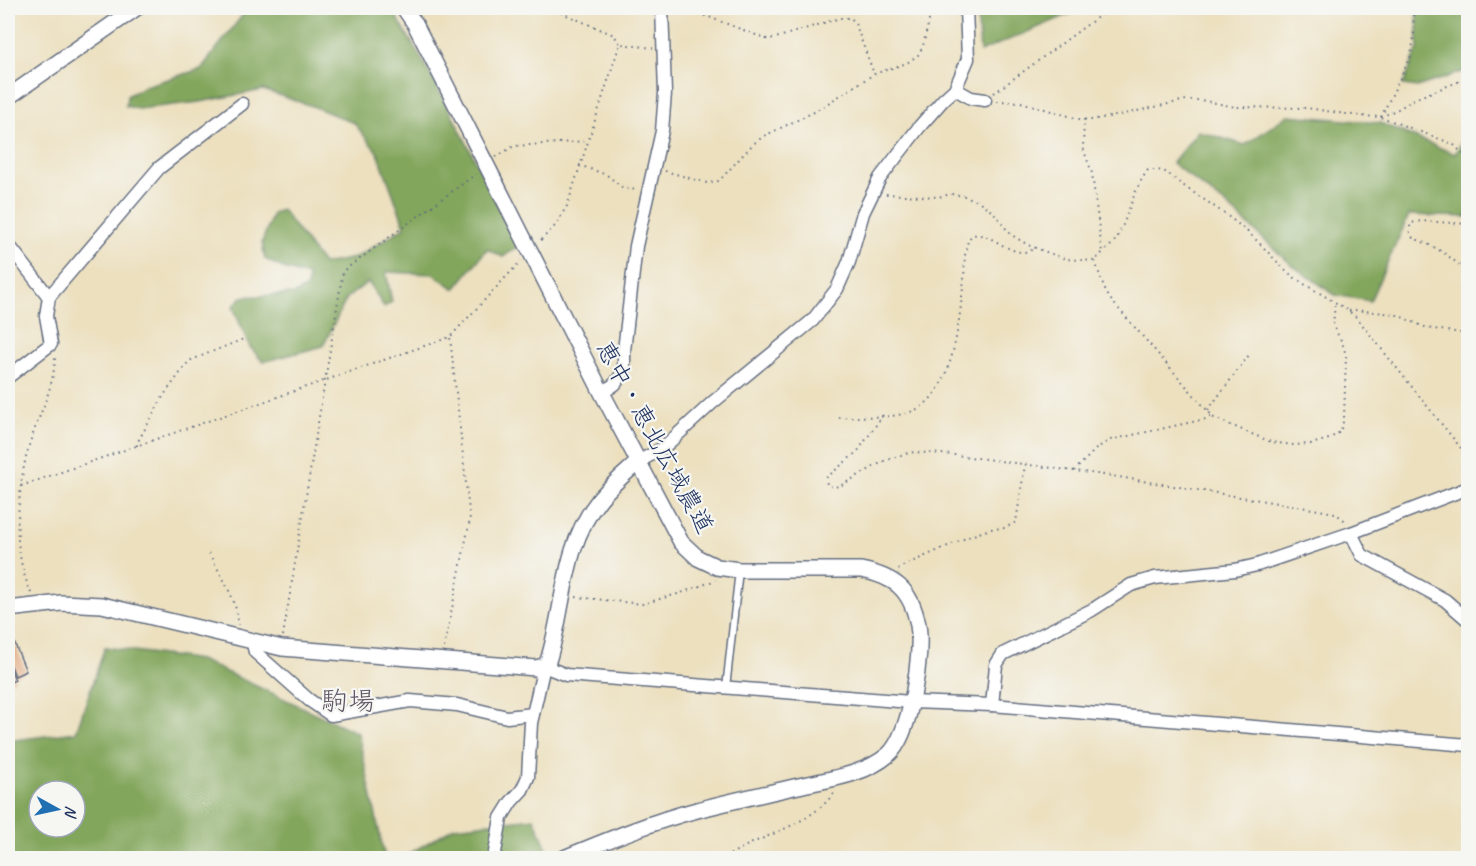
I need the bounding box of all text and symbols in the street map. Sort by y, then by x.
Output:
street label: 恵中・恵北広域農道 [590,335,720,539]
district label: 駒場 [321,684,375,718]
north arrow [27,779,87,839]
text: N [60,805,81,820]

